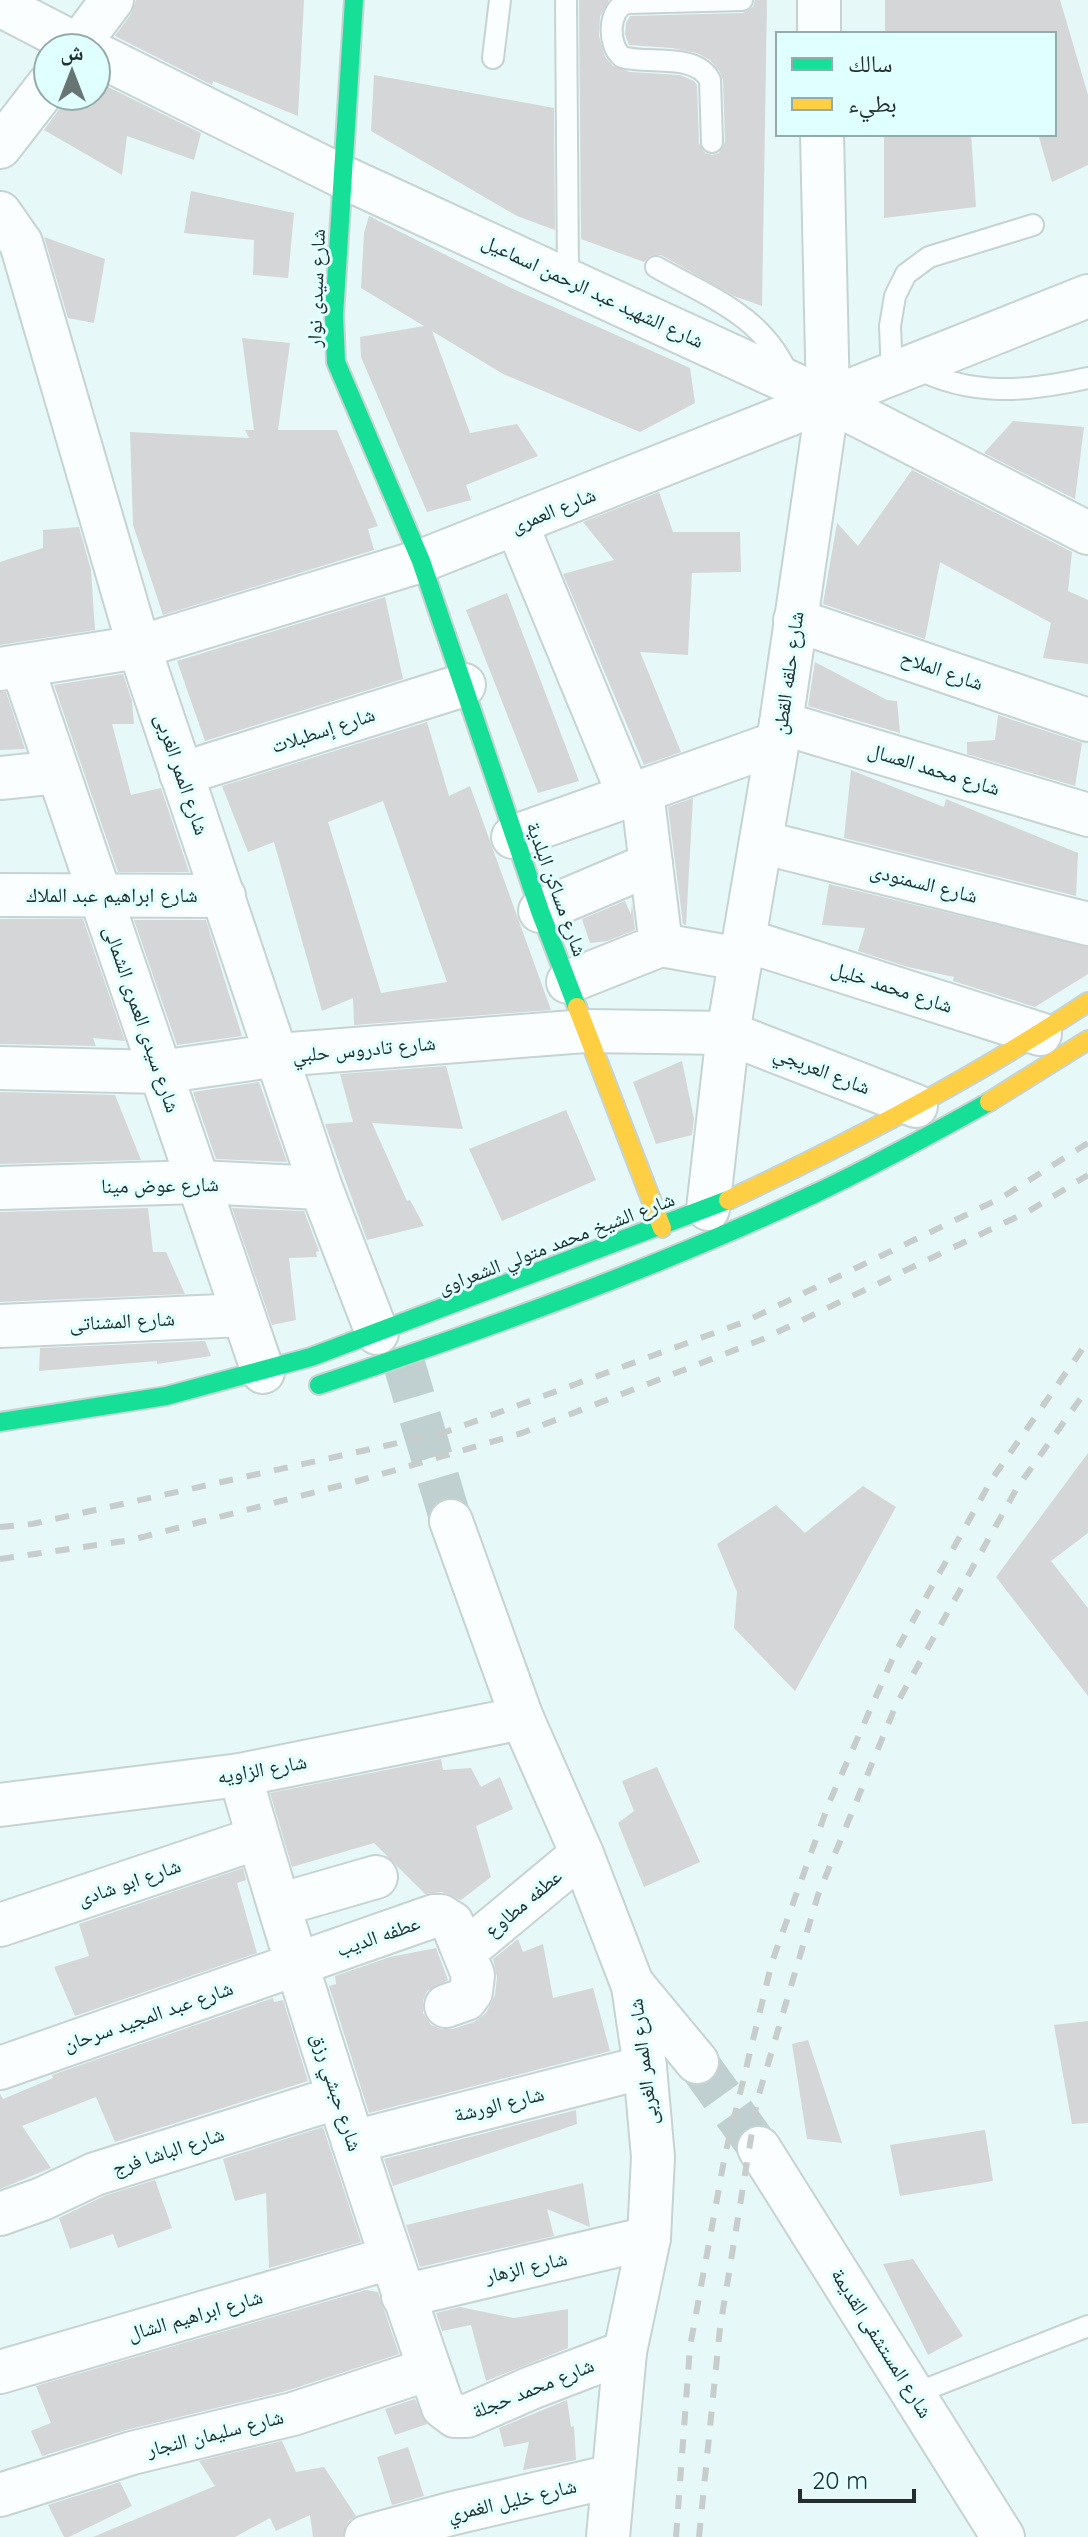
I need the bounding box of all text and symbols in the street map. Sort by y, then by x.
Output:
north arrow [32,32,112,112]
legend [776,32,1056,136]
text: ش [60,38,84,66]
text: سالك [848,48,893,78]
text: بطيء [848,88,897,123]
street label: شارع سيدى نوار [301,228,331,349]
street label: شارع الشهيد عبد الرحمن اسماعيل [478,228,708,354]
street label: شارع العمرى [507,481,599,539]
street label: شارع حلقه القطن [766,610,810,736]
street label: شارع الملاح [897,644,987,696]
street label: شارع إسطبلات [268,701,378,760]
street label: شارع الممر الغربى [149,710,215,838]
street label: شارع محمد العسال [865,737,1003,801]
street label: شارع مساكن البلدية [521,818,593,960]
street label: شارع السمنودى [868,857,980,909]
street label: شارع ابراهيم عبد الملاك [26,882,198,909]
street label: شارع سيدى العمرى الشمالى [98,922,186,1116]
street label: شارع محمد خليل [828,955,956,1019]
street label: شارع تادروس حلبي [291,1030,437,1071]
street label: شارع العربجي [769,1040,874,1103]
street label: شارع عوض مينا [101,1171,219,1199]
street label: شارع الشيخ محمد متولي الشعراوى [434,1186,679,1303]
street label: شارع المشناتى [69,1305,175,1337]
street label: شارع الزاويه [215,1748,309,1790]
street label: شارع ابو شادى [74,1852,184,1912]
street label: عطفه مطاوع [479,1863,567,1943]
street label: عطفه الديب [333,1910,423,1961]
street label: شارع عبد المجيد سرحان [60,1975,236,2057]
street label: شارع الممر الغربى [622,1997,664,2127]
street label: شارع حبشي رزق [303,2030,368,2155]
street label: شارع الورشة [451,2080,547,2128]
street label: شارع الباشا فرج [109,2121,227,2181]
street label: شارع الزهار [481,2245,570,2289]
street label: شارع المستشفى القديمة [825,2263,939,2423]
street label: شارع ابراهيم الشال [125,2283,266,2348]
street label: شارع محمد حجلة [468,2352,598,2424]
street label: شارع سليمان النجار [143,2403,286,2463]
scale bar [800,2453,914,2503]
text: 20 m [812,2465,868,2495]
street label: شارع خليل الغمري [445,2473,580,2530]

